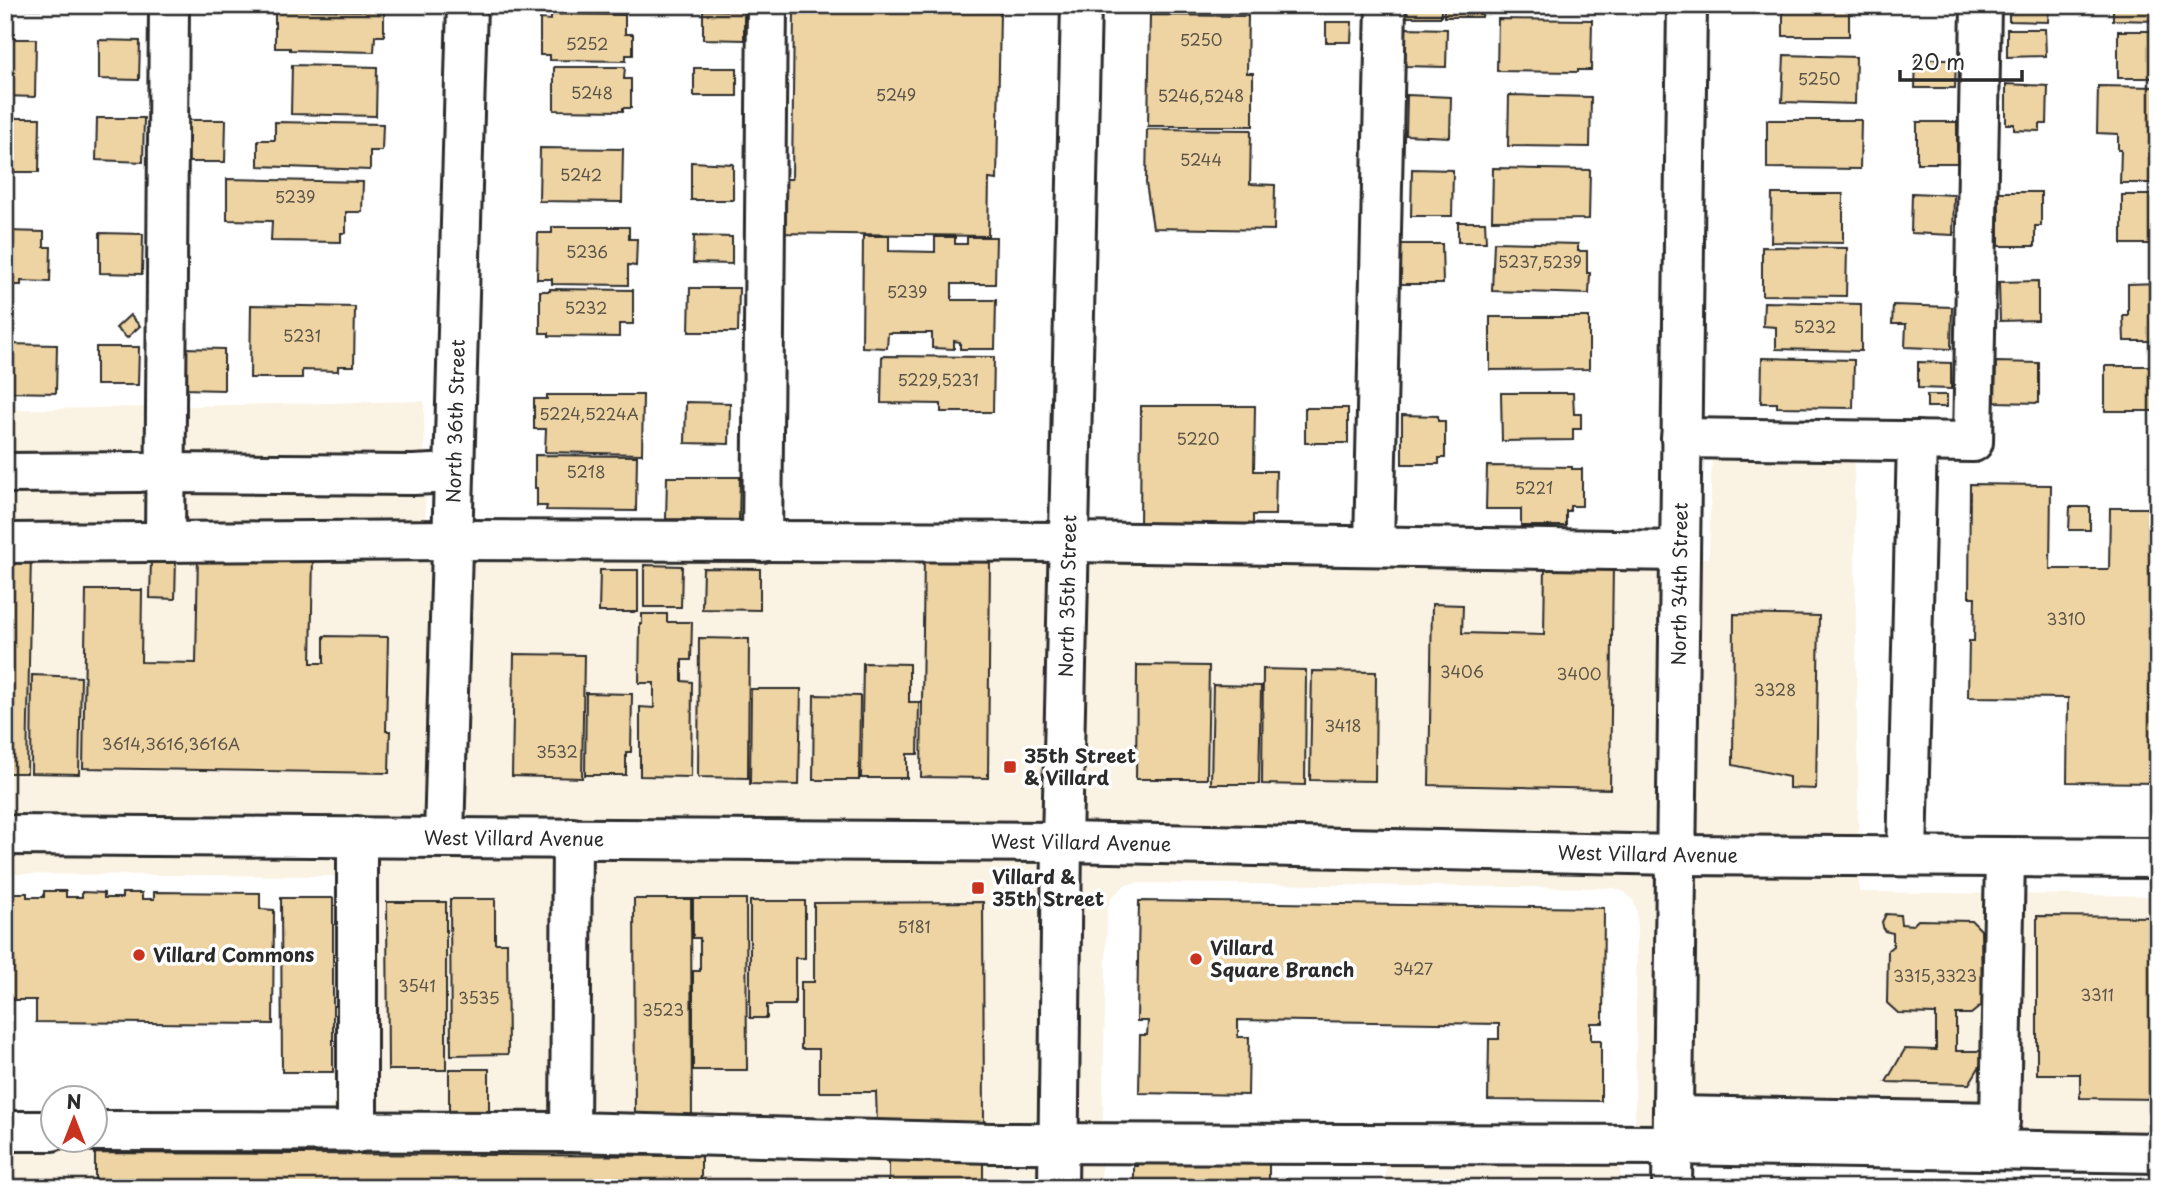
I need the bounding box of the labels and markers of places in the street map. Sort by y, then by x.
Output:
place label: 35th Street & Villard [1024,741,1136,791]
marker: 35th Street & Villard [1002,759,1018,775]
place label: Villard & 35th Street [992,862,1104,912]
marker: Villard & 35th Street [970,880,986,896]
place label: Villard Square Branch [1210,933,1354,983]
place label: Villard Commons [153,940,314,968]
marker: Villard Commons [131,947,147,963]
marker: Villard Square Branch [1188,951,1204,967]

